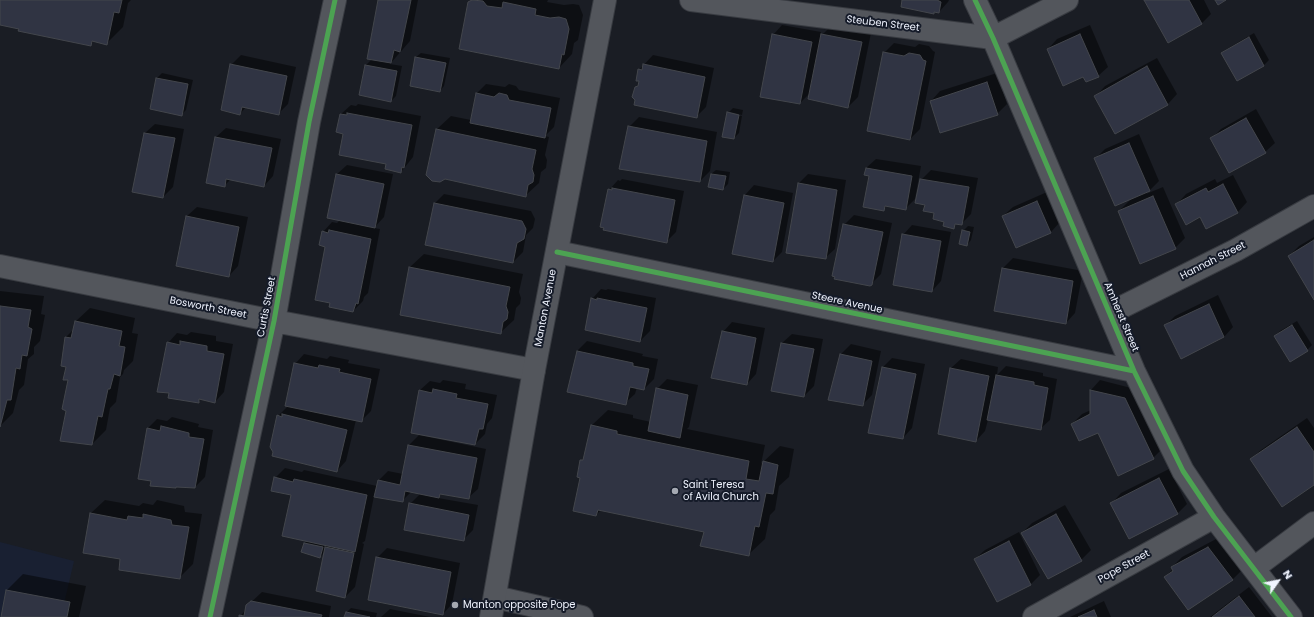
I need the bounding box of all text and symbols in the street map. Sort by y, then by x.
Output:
street label: Steuben Street [846,14,920,34]
street label: Hannah Street [1178,239,1248,283]
street label: Manton Avenue [533,268,559,348]
street label: Curtis Street [255,276,279,338]
street label: Amherst Street [1101,281,1141,353]
street label: Steere Avenue [811,290,883,316]
street label: Bosworth Street [169,295,247,321]
place label: Saint Teresa of Avila Church [683,479,759,502]
marker: Saint Teresa of Avila Church [670,486,680,496]
street label: Pope Street [1096,548,1152,586]
north arrow [1258,561,1298,601]
text: N [1279,567,1297,582]
place label: Manton opposite Pope [463,599,576,611]
marker: Manton opposite Pope [450,600,460,610]

